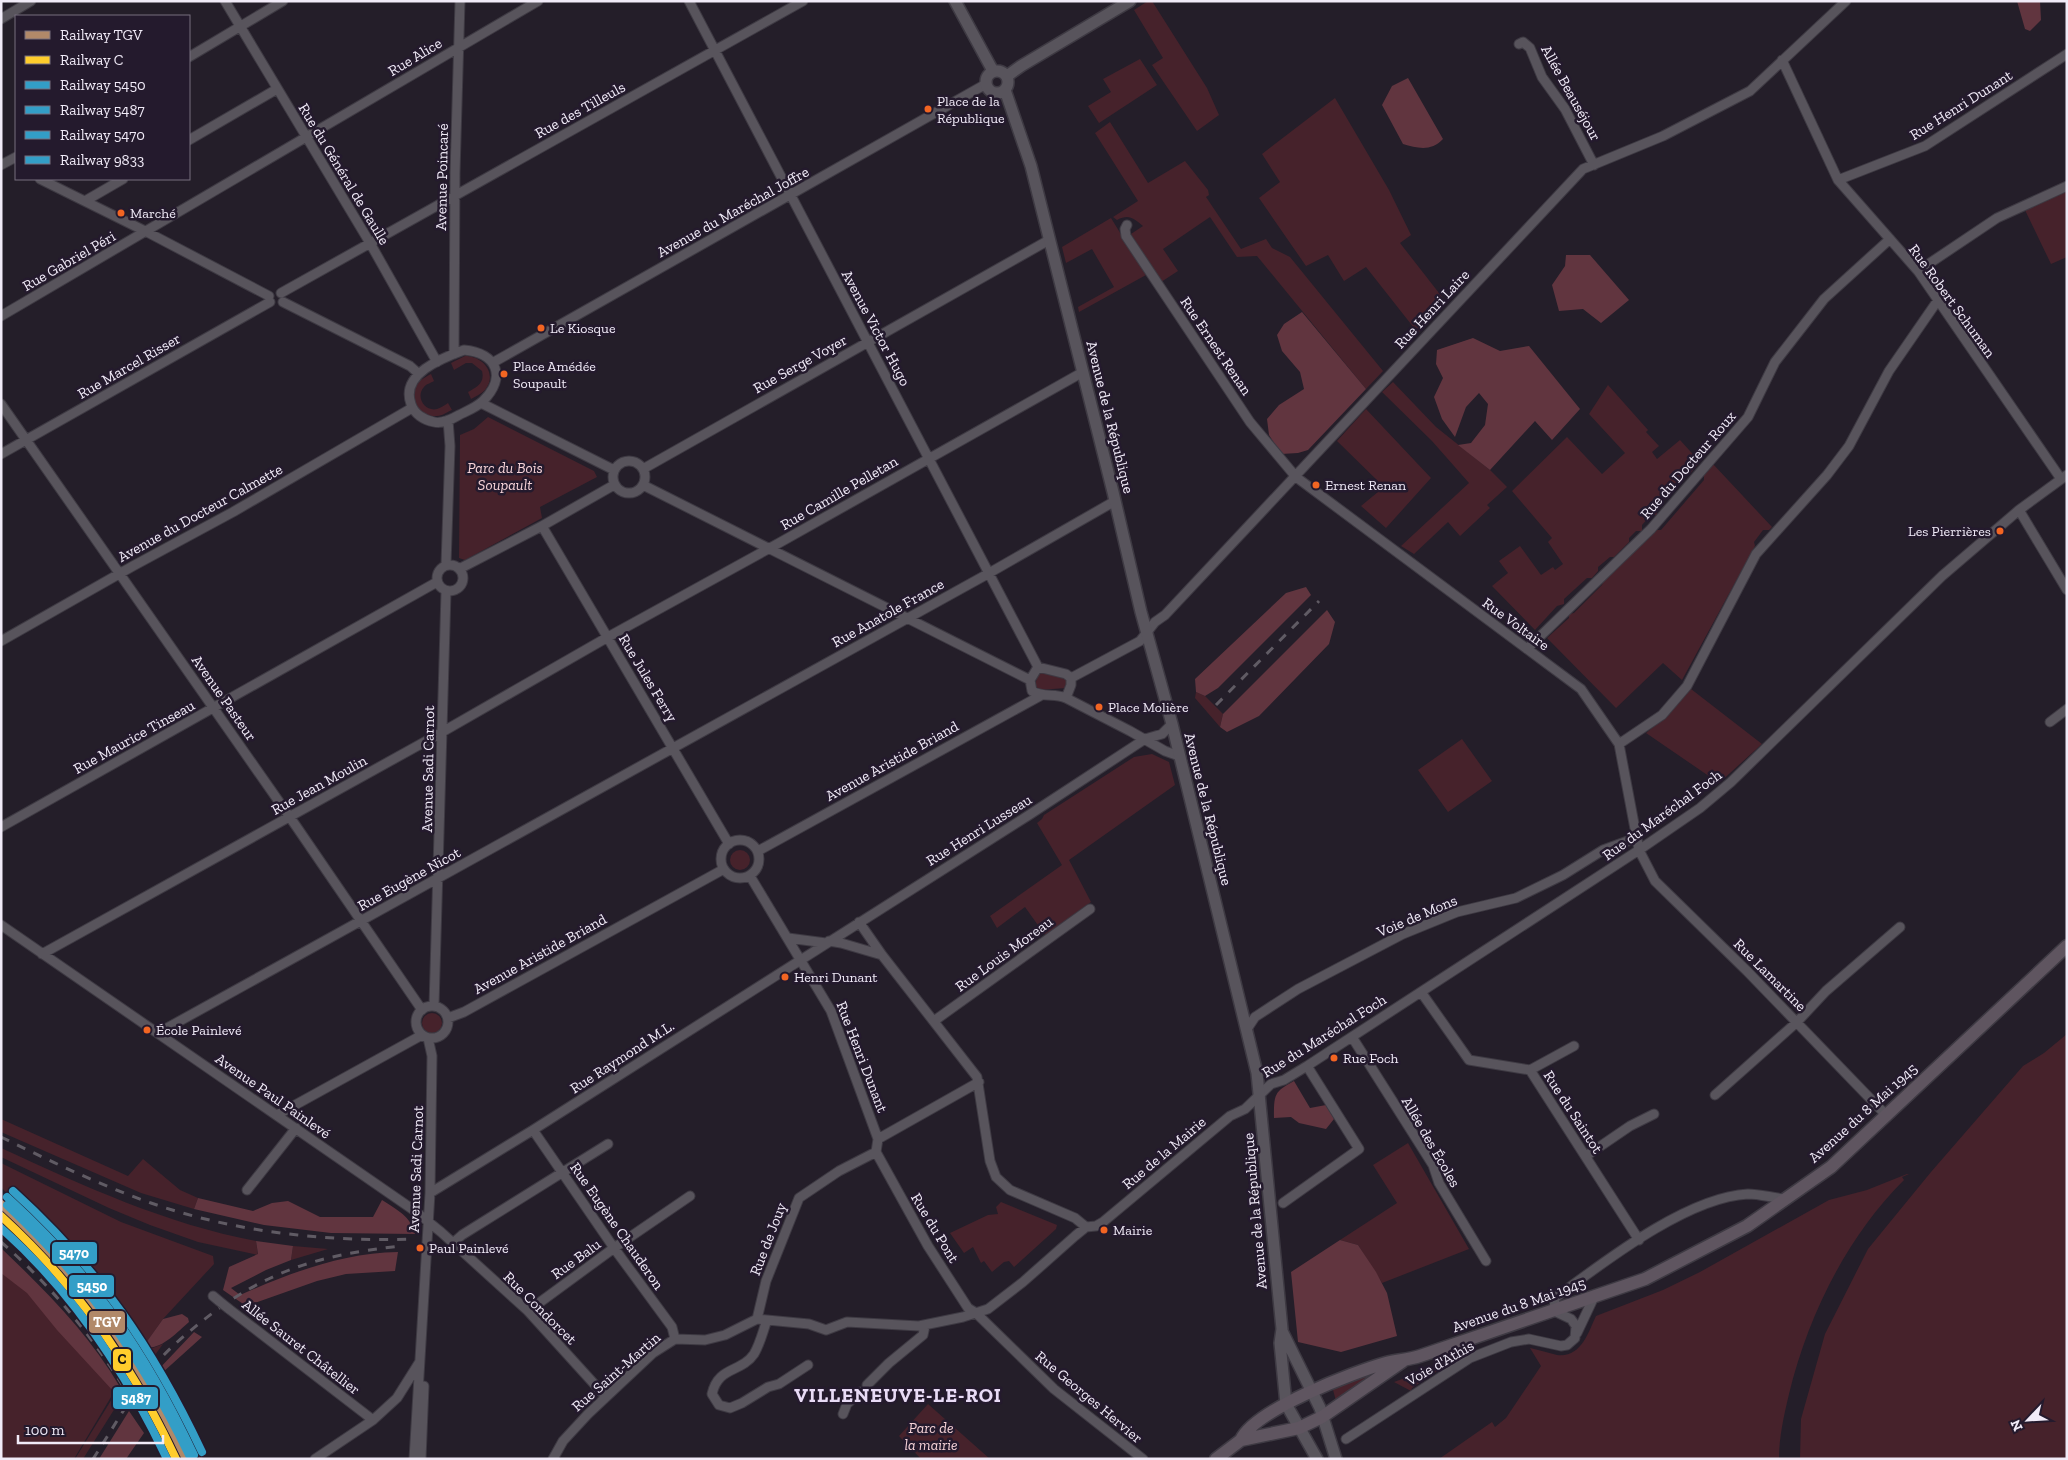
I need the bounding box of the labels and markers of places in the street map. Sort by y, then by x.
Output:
place label: Place de la République [937,93,1005,127]
marker: Place de la République [923,104,933,114]
place label: Marché [130,205,176,222]
marker: Marché [116,208,126,218]
place label: Le Kiosque [550,320,616,337]
marker: Le Kiosque [536,323,546,333]
place label: Place Amédée Soupault [513,358,596,392]
marker: Place Amédée Soupault [499,369,509,379]
place label: Ernest Renan [1325,477,1406,494]
marker: Ernest Renan [1311,480,1321,490]
place label: Les Pierrières [1908,523,1991,540]
marker: Les Pierrières [1995,526,2005,536]
place label: Place Molière [1108,699,1189,716]
marker: Place Molière [1094,702,1104,712]
place label: Henri Dunant [794,969,878,986]
marker: Henri Dunant [780,972,790,982]
place label: École Painlevé [156,1022,242,1039]
marker: École Painlevé [142,1025,152,1035]
place label: Rue Foch [1343,1050,1398,1067]
marker: Rue Foch [1329,1053,1339,1063]
place label: Mairie [1113,1222,1153,1239]
marker: Mairie [1099,1225,1109,1235]
place label: Paul Painlevé [429,1240,509,1257]
marker: Paul Painlevé [415,1243,425,1253]

